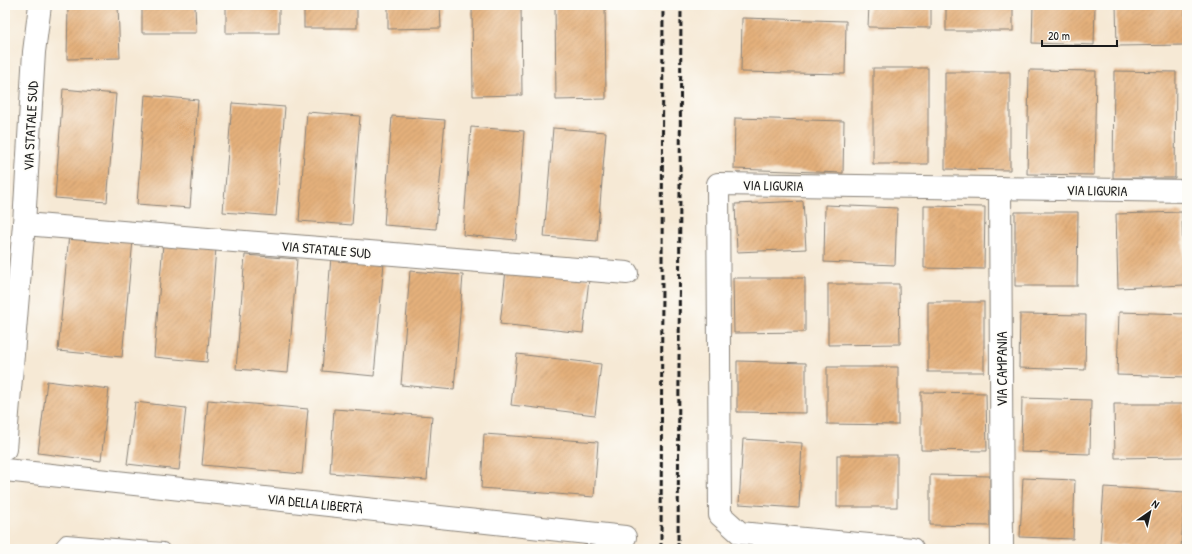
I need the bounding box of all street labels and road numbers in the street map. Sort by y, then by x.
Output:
street label: VIA STATALE SUD [18,80,42,171]
street label: VIA LIGURIA [743,175,804,195]
street label: VIA LIGURIA [1067,180,1128,200]
street label: VIA STATALE SUD [280,236,372,262]
street label: VIA CAMPANIA [992,331,1011,407]
street label: VIA DELLA LIBERTÀ [266,489,364,517]

